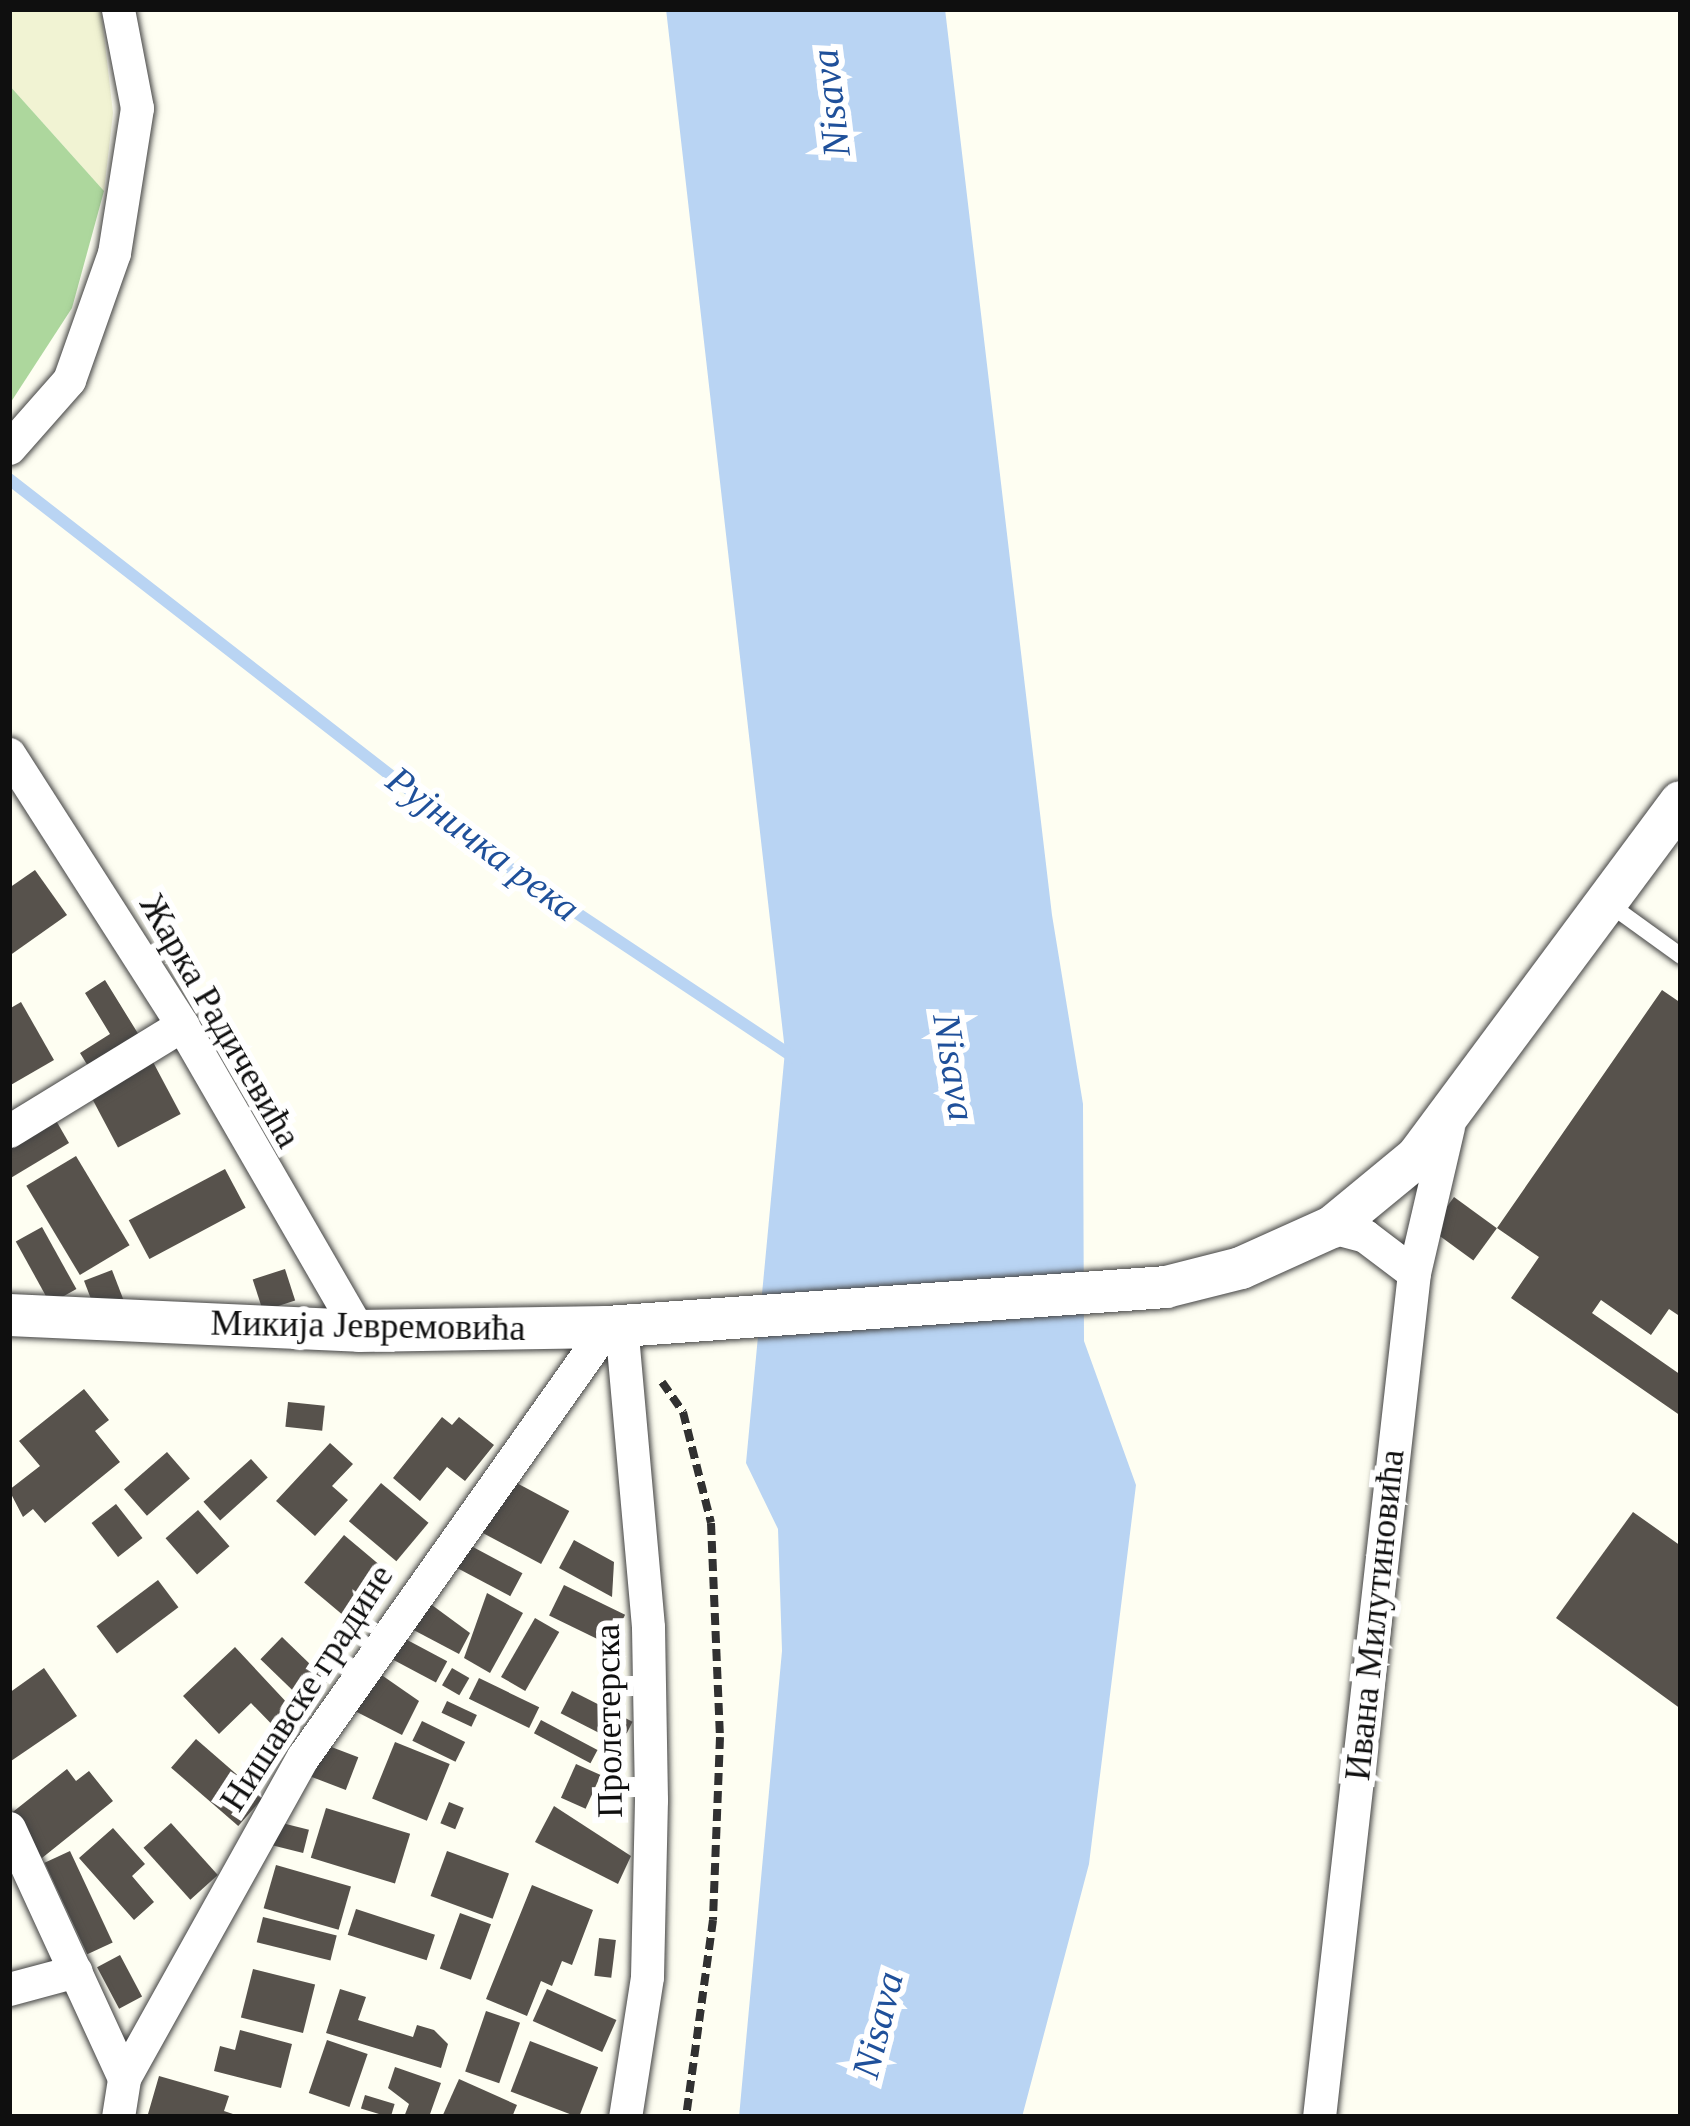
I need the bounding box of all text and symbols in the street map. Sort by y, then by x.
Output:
water label: Nisava [801,46,861,160]
water label: Рујничка река [377,756,589,932]
street label: Жарка Радичевића [130,887,310,1155]
water label: Nisava [922,1010,986,1124]
street label: Микија Јевремовића [210,1302,526,1350]
street label: Ивана Милутиновића [1336,1447,1414,1783]
street label: Нишавске градине [211,1557,403,1819]
street label: Пролетерска [586,1624,632,1818]
water label: Nisava [842,1967,914,2083]

